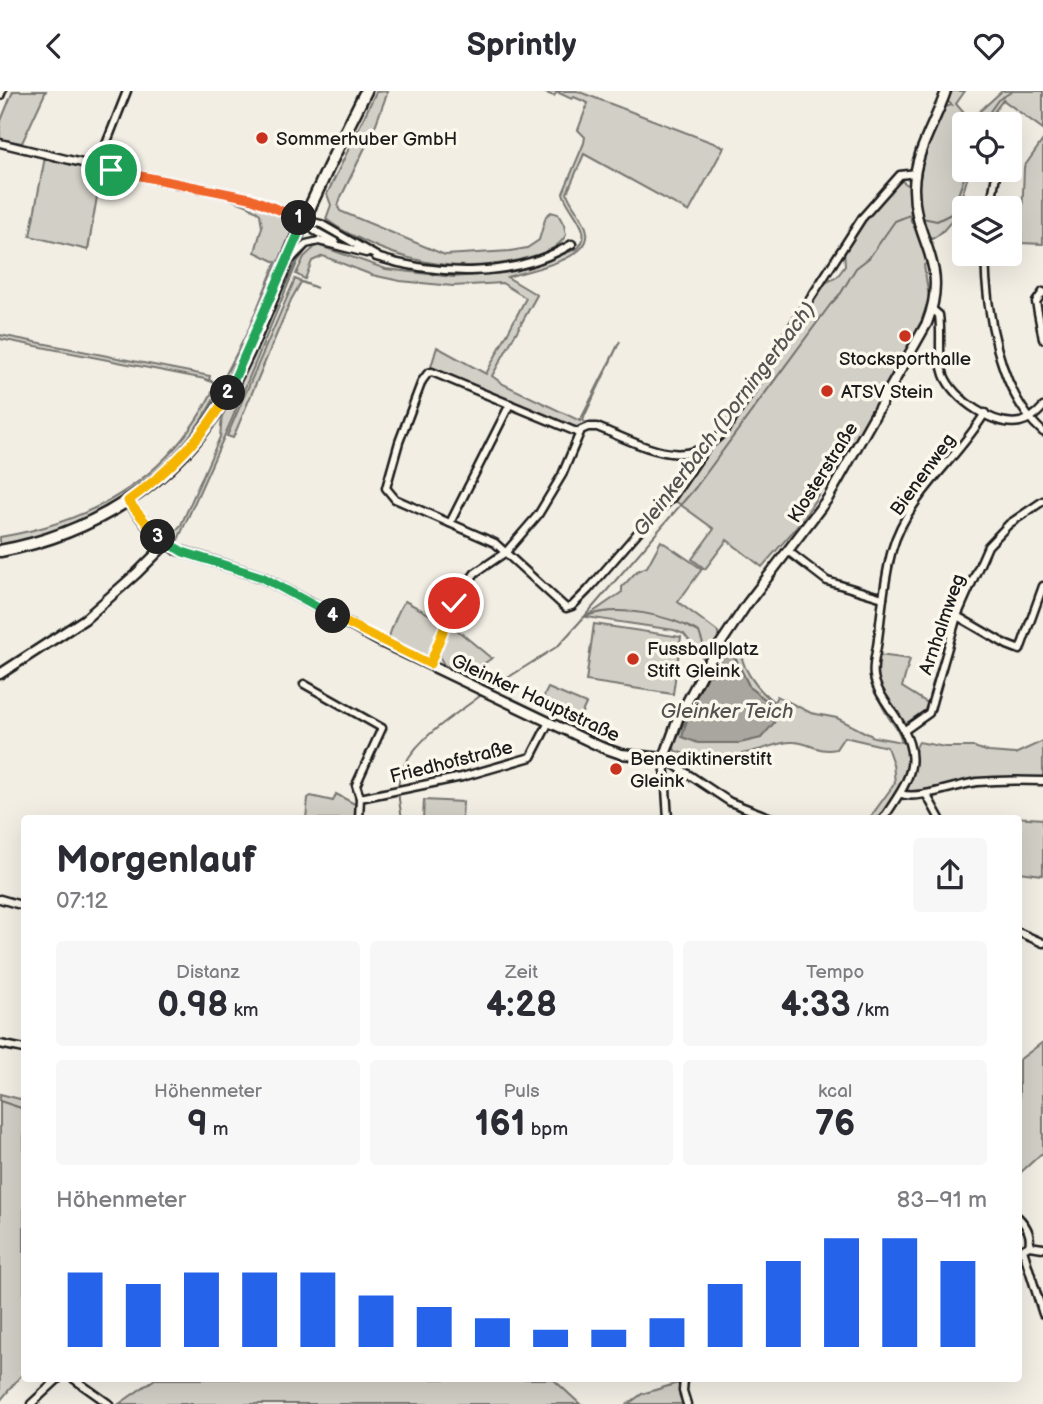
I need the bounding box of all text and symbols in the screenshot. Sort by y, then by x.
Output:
text: Sprintly [467,26,576,65]
icon: back [35,27,73,65]
icon: heart [970,27,1008,65]
map controls [952,112,1022,266]
button: locate [952,112,1022,182]
place label: Sommerhuber GmbH [276,128,458,151]
marker: Sommerhuber GmbH [254,130,270,146]
pin [81,140,141,200]
icon: arrive [92,151,130,189]
button: layers [952,196,1022,266]
pin: 1 [282,201,316,235]
text: 1 [295,206,303,229]
water label: Gleinkerbach (Dorningerbach) [628,297,821,541]
marker: Stocksporthalle [897,328,913,344]
place label: Stocksporthalle [839,348,971,371]
pin: 2 [210,375,246,411]
text: 2 [222,381,233,404]
place label: ATSV Stein [841,381,933,404]
marker: ATSV Stein [819,383,835,399]
street label: Klosterstraße [783,418,863,527]
street label: Bienenweg [886,429,961,521]
pin: 3 [140,519,176,555]
text: 3 [152,525,163,548]
street label: Arnhalmweg [914,571,970,678]
pin [424,573,484,633]
icon: check [435,584,473,622]
pin: 4 [316,599,350,633]
text: 4 [327,604,338,627]
place label: Fussballplatz Stift Gleink [647,638,759,683]
street label: Gleinker Hauptstraße [448,649,623,747]
marker: Fussballplatz Stift Gleink [625,651,641,667]
water label: Gleinker Teich [661,699,794,724]
street label: Friedhofstraße [388,736,515,789]
place label: Benediktinerstift Gleink [630,748,772,793]
marker: Benediktinerstift Gleink [608,761,624,777]
text: Morgenlauf [56,838,256,883]
button: share [913,838,987,912]
text: 07:12 [56,887,108,915]
text: Distanz [176,961,240,984]
text: Zeit [505,961,538,984]
text: Tempo [806,961,864,984]
text: 0.98 [157,984,228,1027]
text: 4:28 [486,984,557,1027]
text: 4:33 [781,984,851,1027]
text: km [228,999,258,1022]
text: /km [851,999,889,1022]
text: Höhenmeter [154,1080,262,1103]
text: Puls [503,1080,540,1103]
text: kcal [818,1080,852,1103]
text: 9 [187,1103,208,1146]
text: 161 [475,1103,526,1146]
text: 76 [815,1103,855,1146]
text: m [208,1118,229,1141]
text: bpm [526,1118,568,1141]
text: Höhenmeter [56,1186,186,1214]
text: 83–91 m [897,1186,987,1214]

